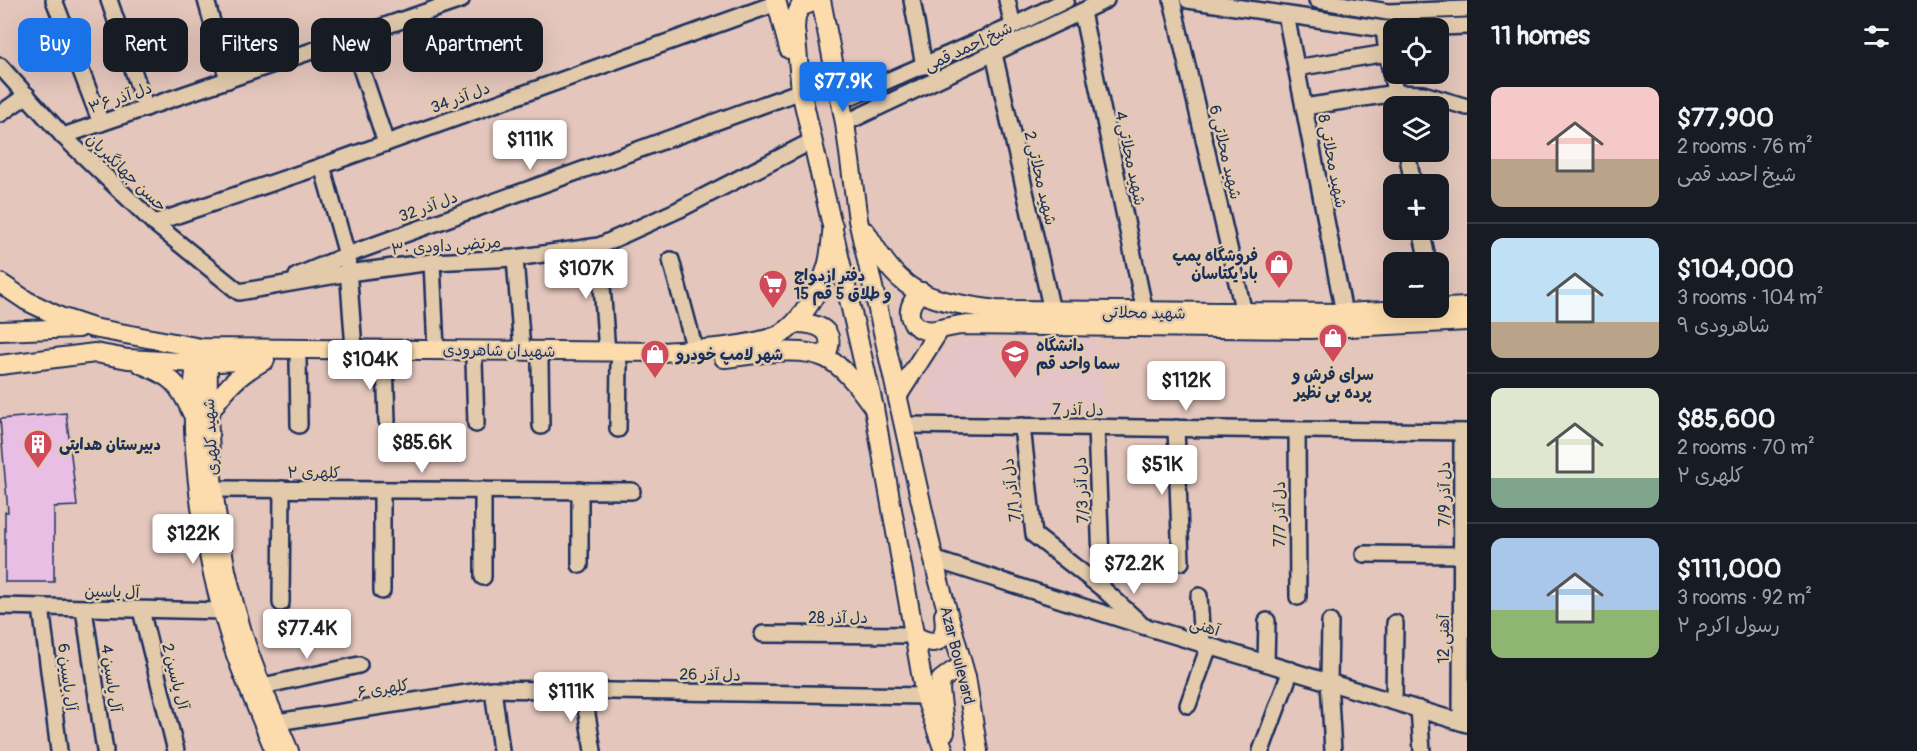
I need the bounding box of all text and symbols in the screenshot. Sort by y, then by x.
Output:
chip: Buy [18,18,91,72]
chip: Rent [103,18,188,72]
chip: Filters [200,18,299,72]
chip: New [311,18,391,72]
chip: Apartment [403,18,543,72]
street label: شیخ احمد قمی [921,18,1016,76]
map controls [1383,18,1449,318]
button: locate [1383,18,1449,84]
text: 11 homes [1491,20,1590,52]
icon: filters [1860,20,1893,53]
pin: $77.9K [794,62,892,113]
text: $77.9K [814,69,872,94]
street label: دل آذر ۳۶ [86,78,155,118]
street label: دل آذر 34 [428,78,493,118]
button: layers [1383,96,1449,162]
text: $77,900 [1677,102,1774,134]
street label: شهید محلاتی 6 [1204,103,1246,201]
street label: شهید محلاتی 4 [1110,109,1150,207]
icon: home [1539,111,1611,183]
street label: شهید محلاتی 8 [1313,113,1351,210]
pin: $111K [488,120,572,171]
text: $111K [507,127,553,152]
street label: حسن جهانگیریان [82,129,171,216]
street label: شهید محلاتی 2 [1019,129,1061,227]
text: 2 rooms · 76 m² [1677,134,1813,159]
text: شیخ احمد قمی [1677,162,1796,187]
button: + [1383,174,1449,240]
street label: دل آذر 32 [396,187,460,227]
street label: ۳۰ مرتضی داودی [390,232,502,260]
place label: فروشگاه پمپ باد یکتاسان [1172,246,1258,284]
shop icon: فروشگاه پمپ باد یکتاسان [1263,248,1295,290]
pin: $107K [544,249,628,300]
button: − [1383,252,1449,318]
text: $104,000 [1677,253,1794,285]
text: $107K [559,256,613,281]
icon: home [1539,262,1611,334]
place label: دفتر ازدواج 15 و طلاق 5 قم [794,266,892,306]
supermarket icon: دفتر ازدواج 15 و طلاق 5 قم [757,268,789,310]
text: 3 rooms · 104 m² [1677,285,1824,310]
street label: شهید محلاتی [1102,302,1186,324]
text: ۹ شاهرودی [1677,313,1770,338]
shop icon: سرای فرش و پرده بی نظیر [1317,322,1349,364]
place label: دانشگاه سما واحد قم [1036,336,1120,376]
shop icon: شهر لامپ خودرو [639,338,671,380]
school or university icon: دانشگاه سما واحد قم [999,338,1031,380]
pin: $104K [328,340,412,391]
street label: شهیدان شاهرودی [442,340,556,362]
place label: شهر لامپ خودرو [675,345,783,365]
text: $104K [342,347,398,372]
pin: $112K [1144,361,1228,412]
place label: سرای فرش و پرده بی نظیر [1291,365,1374,403]
text: $112K [1161,368,1211,393]
street label: شهید کلهری [199,398,223,476]
street label: دل آذر 7 [1052,400,1104,420]
text: $85,600 [1677,403,1776,435]
icon: home [1539,412,1611,484]
pin: $85.6K [373,423,471,474]
building icon: دبیرستان هدایتی [22,428,54,470]
text: $85.6K [392,430,452,455]
place label: دبیرستان هدایتی [59,435,161,455]
text: 2 rooms · 70 m² [1677,435,1815,460]
pin: $51K [1126,445,1198,496]
text: $51K [1141,452,1183,477]
street label: دل آذر 7/3 [1071,456,1093,523]
street label: دل آذر 7/1 [998,457,1026,523]
street label: دل آذر 7/9 [1435,461,1455,527]
street label: کلهری ۲ [287,463,341,483]
text: کلهری ۲ [1677,463,1744,488]
street label: دل آذر 7/7 [1270,481,1290,547]
pin: $122K [151,514,235,565]
text: $122K [166,521,220,546]
pin: $72.2K [1085,544,1183,595]
text: $72.2K [1104,551,1164,576]
text: $111,000 [1677,553,1781,585]
icon: home [1539,562,1611,634]
street label: آل یاسین [84,582,141,602]
text: 3 rooms · 92 m² [1677,585,1812,610]
street label: Azar Boulevard [935,604,979,706]
street label: دل آذر 28 [808,608,868,628]
pin: $77.4K [258,609,356,660]
street label: آهنی [1187,613,1223,641]
text: رسول اکرم ۲ [1677,613,1780,638]
street label: آهنی 12 [1434,614,1454,663]
text: $77.4K [277,616,337,641]
street label: آل یاسین 2 [157,641,193,712]
street label: آل یاسین 6 [53,642,81,713]
street label: آل یاسین 4 [96,643,126,714]
street label: دل آذر 26 [679,664,741,686]
pin: $111K [529,672,613,723]
street label: کلهری ۶ [356,675,411,703]
text: $111K [548,679,594,704]

